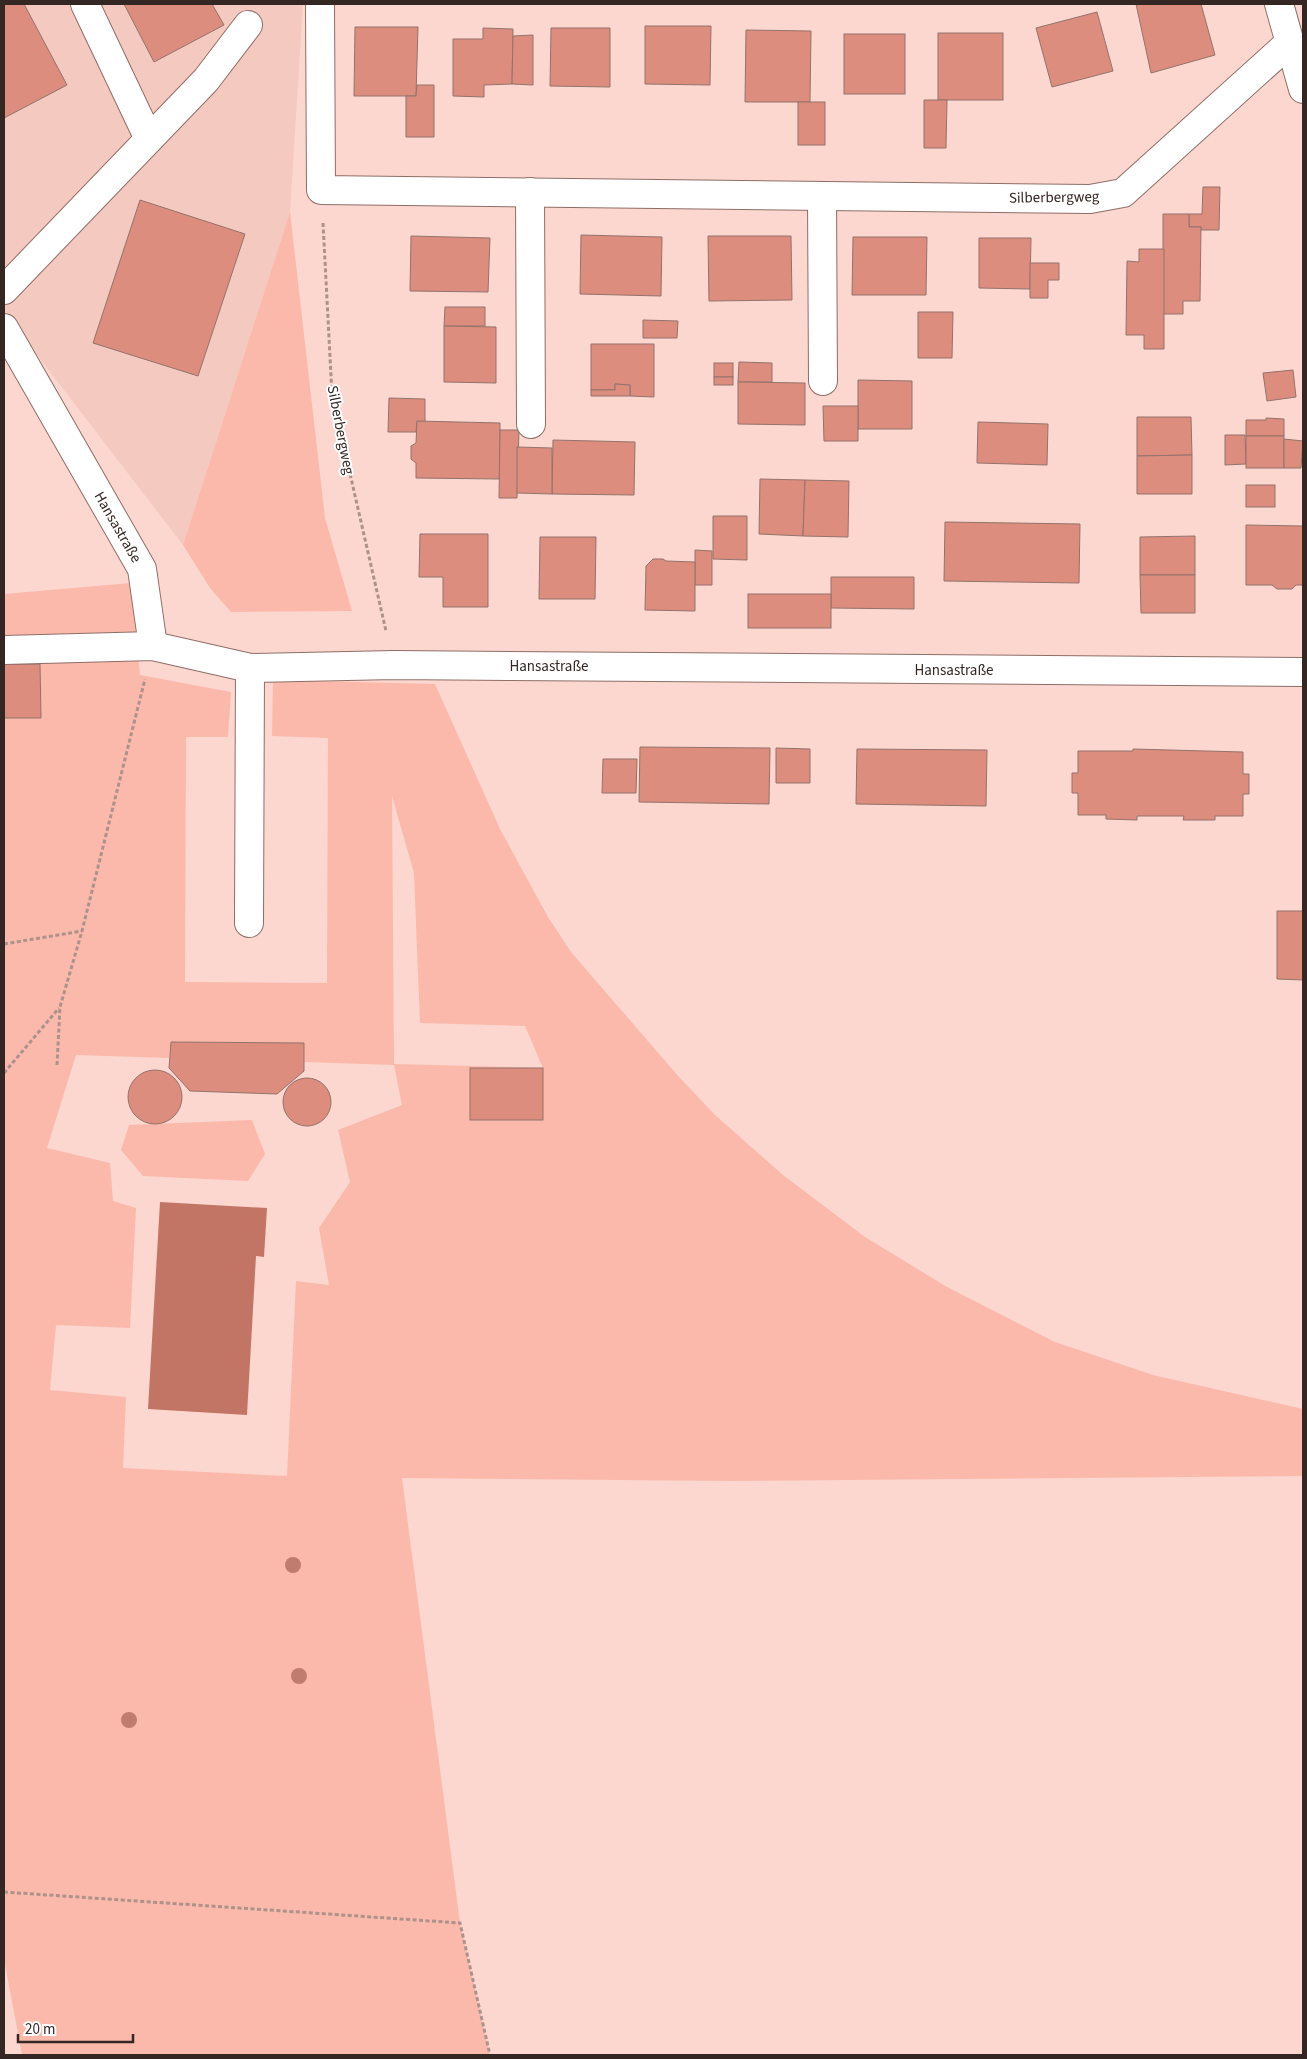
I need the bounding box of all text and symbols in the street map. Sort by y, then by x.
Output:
street label: Silberbergweg [1009,186,1100,209]
street label: Silberbergweg [322,384,360,477]
street label: Hansastraße [89,488,146,567]
street label: Hansastraße [510,656,588,677]
street label: Hansastraße [915,660,993,681]
scale bar [18,2012,132,2044]
text: 20 m [25,2019,55,2040]

